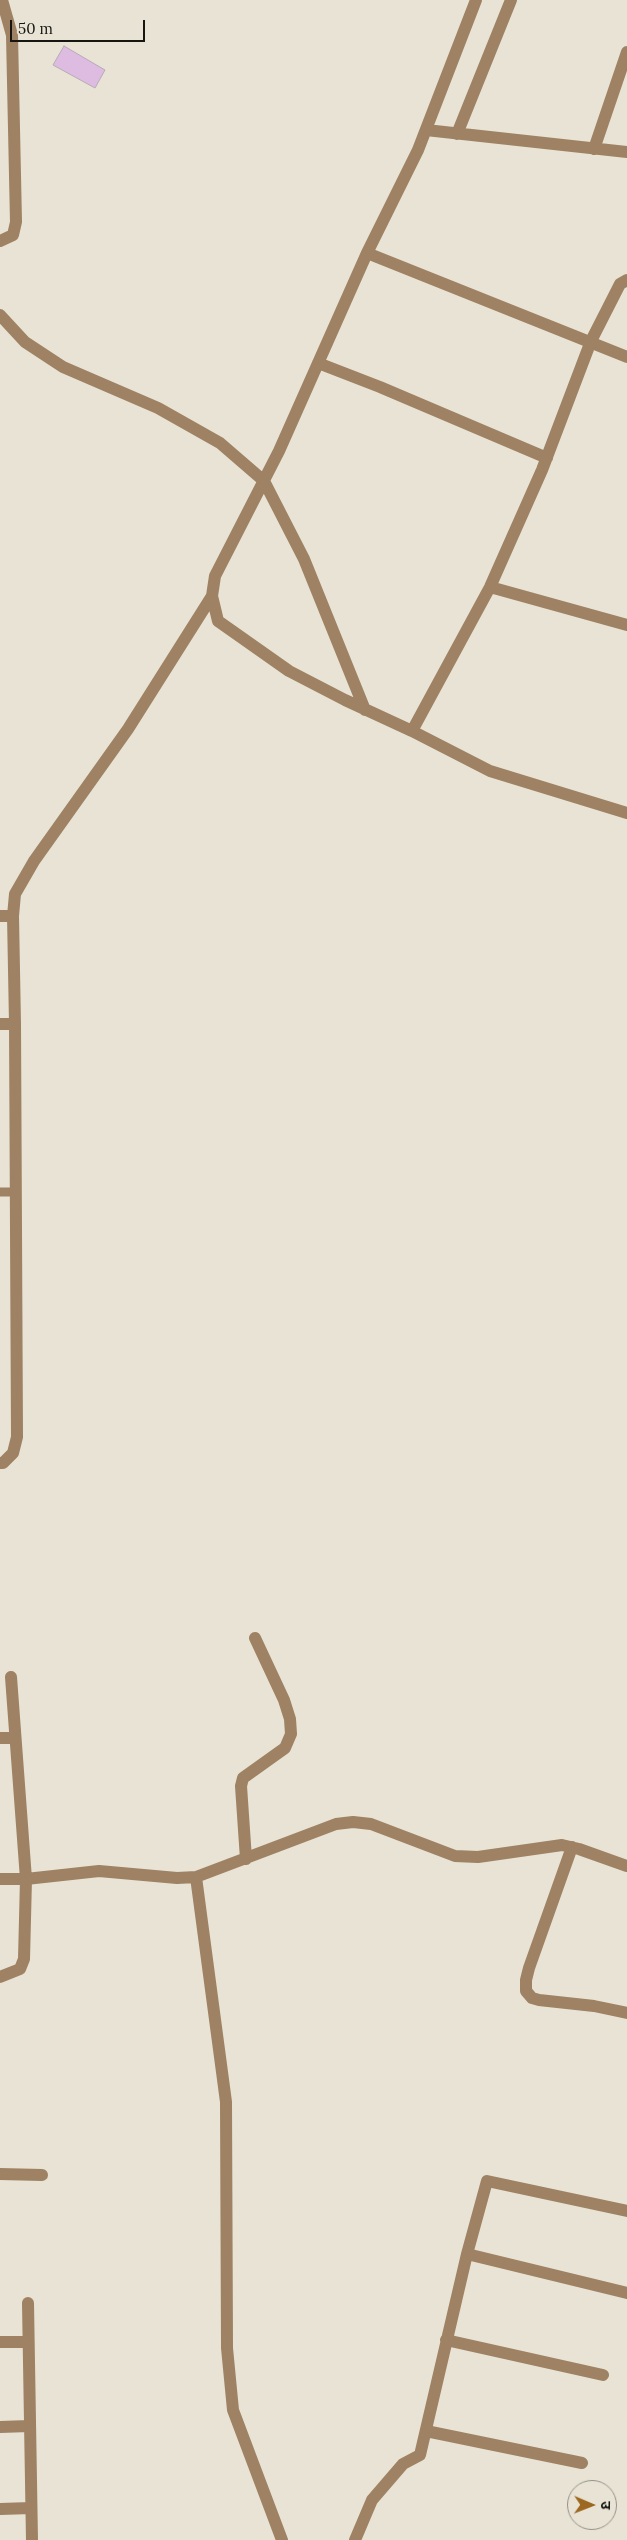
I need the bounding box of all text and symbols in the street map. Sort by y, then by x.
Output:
scale bar [12,10,148,42]
text: 50 m [18,19,53,38]
north arrow [567,2480,617,2530]
text: उ [597,2501,615,2509]

